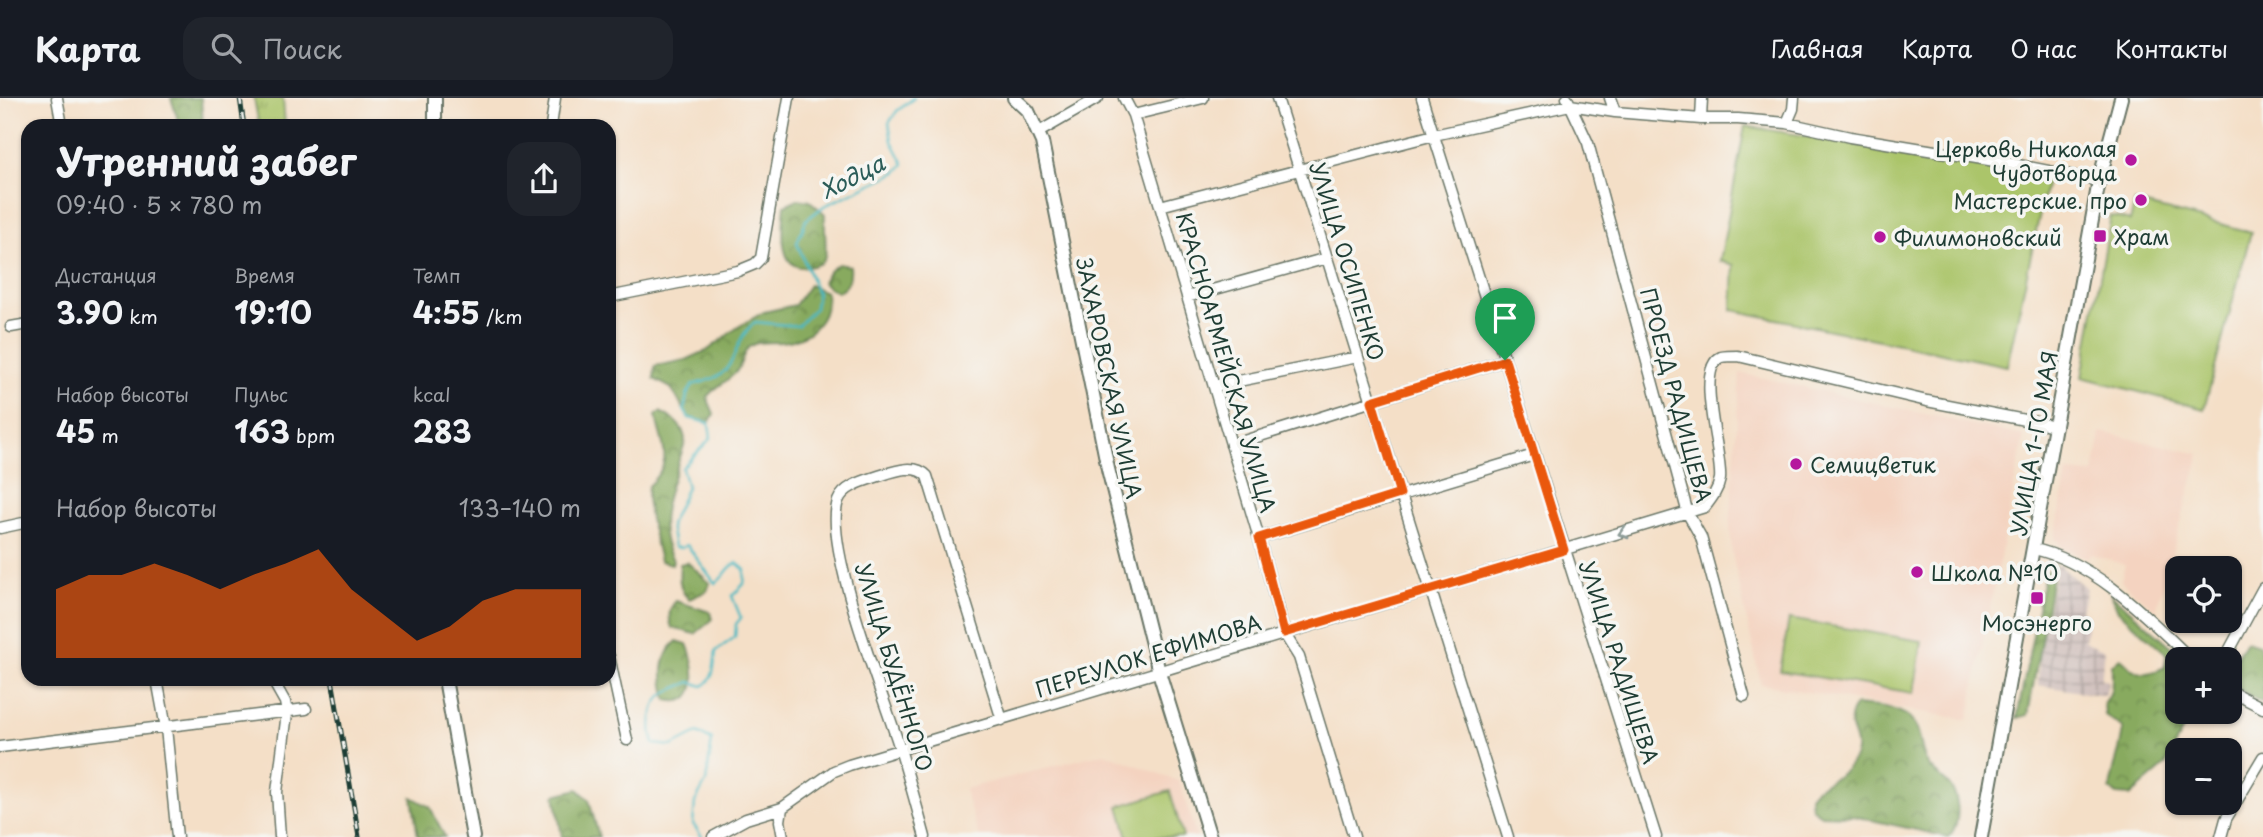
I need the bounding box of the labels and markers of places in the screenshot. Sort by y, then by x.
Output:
place label: Церковь Николая Чудотворца [1935,132,2117,188]
marker: Церковь Николая Чудотворца [2123,152,2139,168]
place label: Мастерские. про [1953,184,2127,216]
marker: Мастерские. про [2133,192,2149,208]
place label: Храм [2114,220,2170,252]
place label: Филимоновский [1894,221,2062,253]
marker: Храм [2092,228,2108,244]
marker: Филимоновский [1872,229,1888,245]
pin [1475,288,1535,360]
place label: Семицветик [1810,448,1936,480]
marker: Семицветик [1788,456,1804,472]
place label: Школа №10 [1931,556,2058,588]
marker: Школа №10 [1909,564,1925,580]
marker: Мосэнерго [2029,590,2045,606]
place label: Мосэнерго [1982,606,2092,638]

